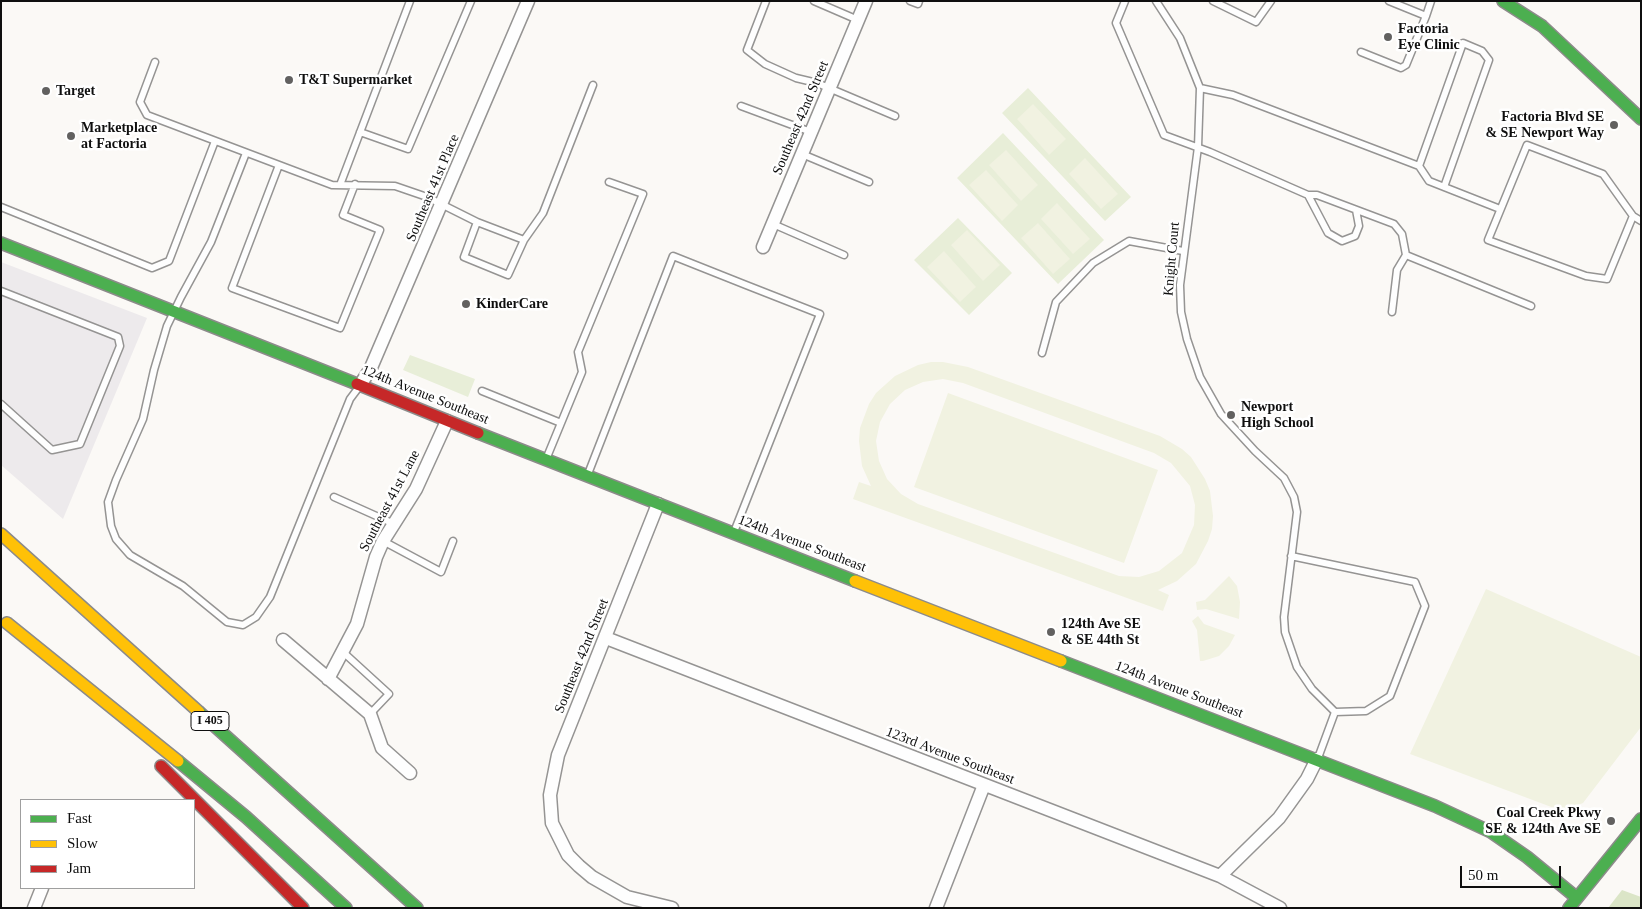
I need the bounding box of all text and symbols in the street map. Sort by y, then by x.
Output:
place label: Factoria Eye Clinic [1398,21,1460,54]
marker: Factoria Eye Clinic [1382,31,1394,43]
street label: Southeast 42nd Street [769,59,833,177]
place label: T&T Supermarket [299,72,412,88]
marker: T&T Supermarket [283,74,295,86]
place label: Target [56,83,95,99]
marker: Target [40,85,52,97]
place label: Factoria Blvd SE & SE Newport Way [1485,109,1604,142]
marker: Factoria Blvd SE & SE Newport Way [1608,119,1620,131]
place label: Marketplace at Factoria [81,120,157,152]
marker: Marketplace at Factoria [65,130,77,142]
street label: Southeast 41st Place [403,132,463,244]
street label: Knight Court [1160,221,1184,297]
place label: KinderCare [476,296,548,312]
marker: KinderCare [460,298,472,310]
street label: 124th Avenue Southeast [359,362,491,428]
place label: Newport High School [1241,399,1314,432]
marker: Newport High School [1225,409,1237,421]
street label: Southeast 41st Lane [356,447,424,555]
street label: 124th Avenue Southeast [736,512,868,576]
street label: Southeast 42nd Street [551,596,613,716]
place label: 124th Ave SE & SE 44th St [1061,616,1141,648]
marker: 124th Ave SE & SE 44th St [1045,626,1057,638]
street label: 124th Avenue Southeast [1113,658,1245,722]
road number: I 405 [191,711,229,730]
street label: 123rd Avenue Southeast [883,724,1017,788]
legend [20,799,195,889]
place label: Coal Creek Pkwy SE & 124th Ave SE [1485,805,1601,838]
text: Fast [67,810,92,826]
marker: Coal Creek Pkwy SE & 124th Ave SE [1605,815,1617,827]
text: Slow [67,835,98,851]
scale bar [1462,856,1563,888]
text: Jam [67,860,91,876]
text: 50 m [1468,867,1498,883]

